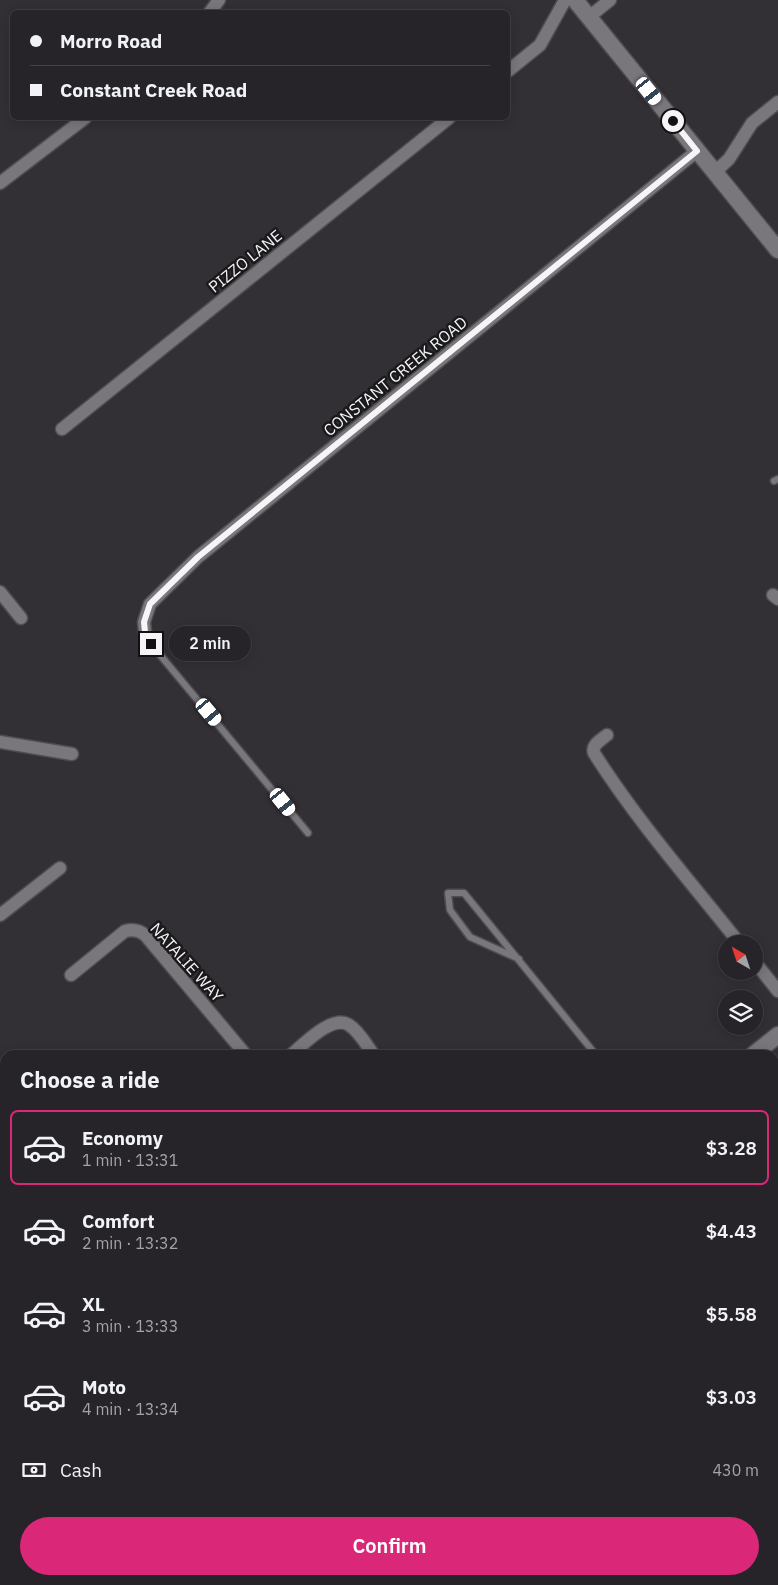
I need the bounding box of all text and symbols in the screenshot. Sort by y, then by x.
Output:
text: Morro Road [60,29,162,53]
car [633,75,664,107]
text: Constant Creek Road [60,78,247,102]
route start [662,110,684,132]
street label: PIZZO LANE [204,225,286,297]
street label: CONSTANT CREEK ROAD [319,312,471,440]
callout: 2 min [168,626,251,662]
route end [140,633,162,655]
text: 2 min [189,633,231,653]
car [193,696,224,728]
car [267,786,298,818]
street label: NATALIE WAY [146,918,228,1006]
north arrow [718,935,762,980]
map controls [718,935,763,1035]
button: layers [718,990,763,1035]
text: Choose a ride [20,1065,160,1094]
icon: car [22,1125,67,1170]
text: Economy [82,1126,163,1150]
text: $3.28 [706,1136,757,1160]
text: 1 min · 13:31 [82,1150,178,1170]
icon: car [22,1208,67,1253]
text: Comfort [82,1209,155,1233]
text: $4.43 [706,1219,757,1243]
text: 2 min · 13:32 [82,1233,178,1253]
icon: car [22,1291,67,1336]
text: XL [82,1292,105,1316]
text: $5.58 [706,1302,757,1326]
text: 3 min · 13:33 [82,1316,178,1336]
icon: car [22,1374,67,1419]
text: Moto [82,1375,126,1399]
text: $3.03 [706,1385,757,1409]
text: 4 min · 13:34 [82,1399,178,1419]
icon: cash [20,1456,48,1484]
text: Cash [60,1458,102,1482]
text: 430 m [712,1460,759,1480]
button: Confirm [20,1517,759,1575]

